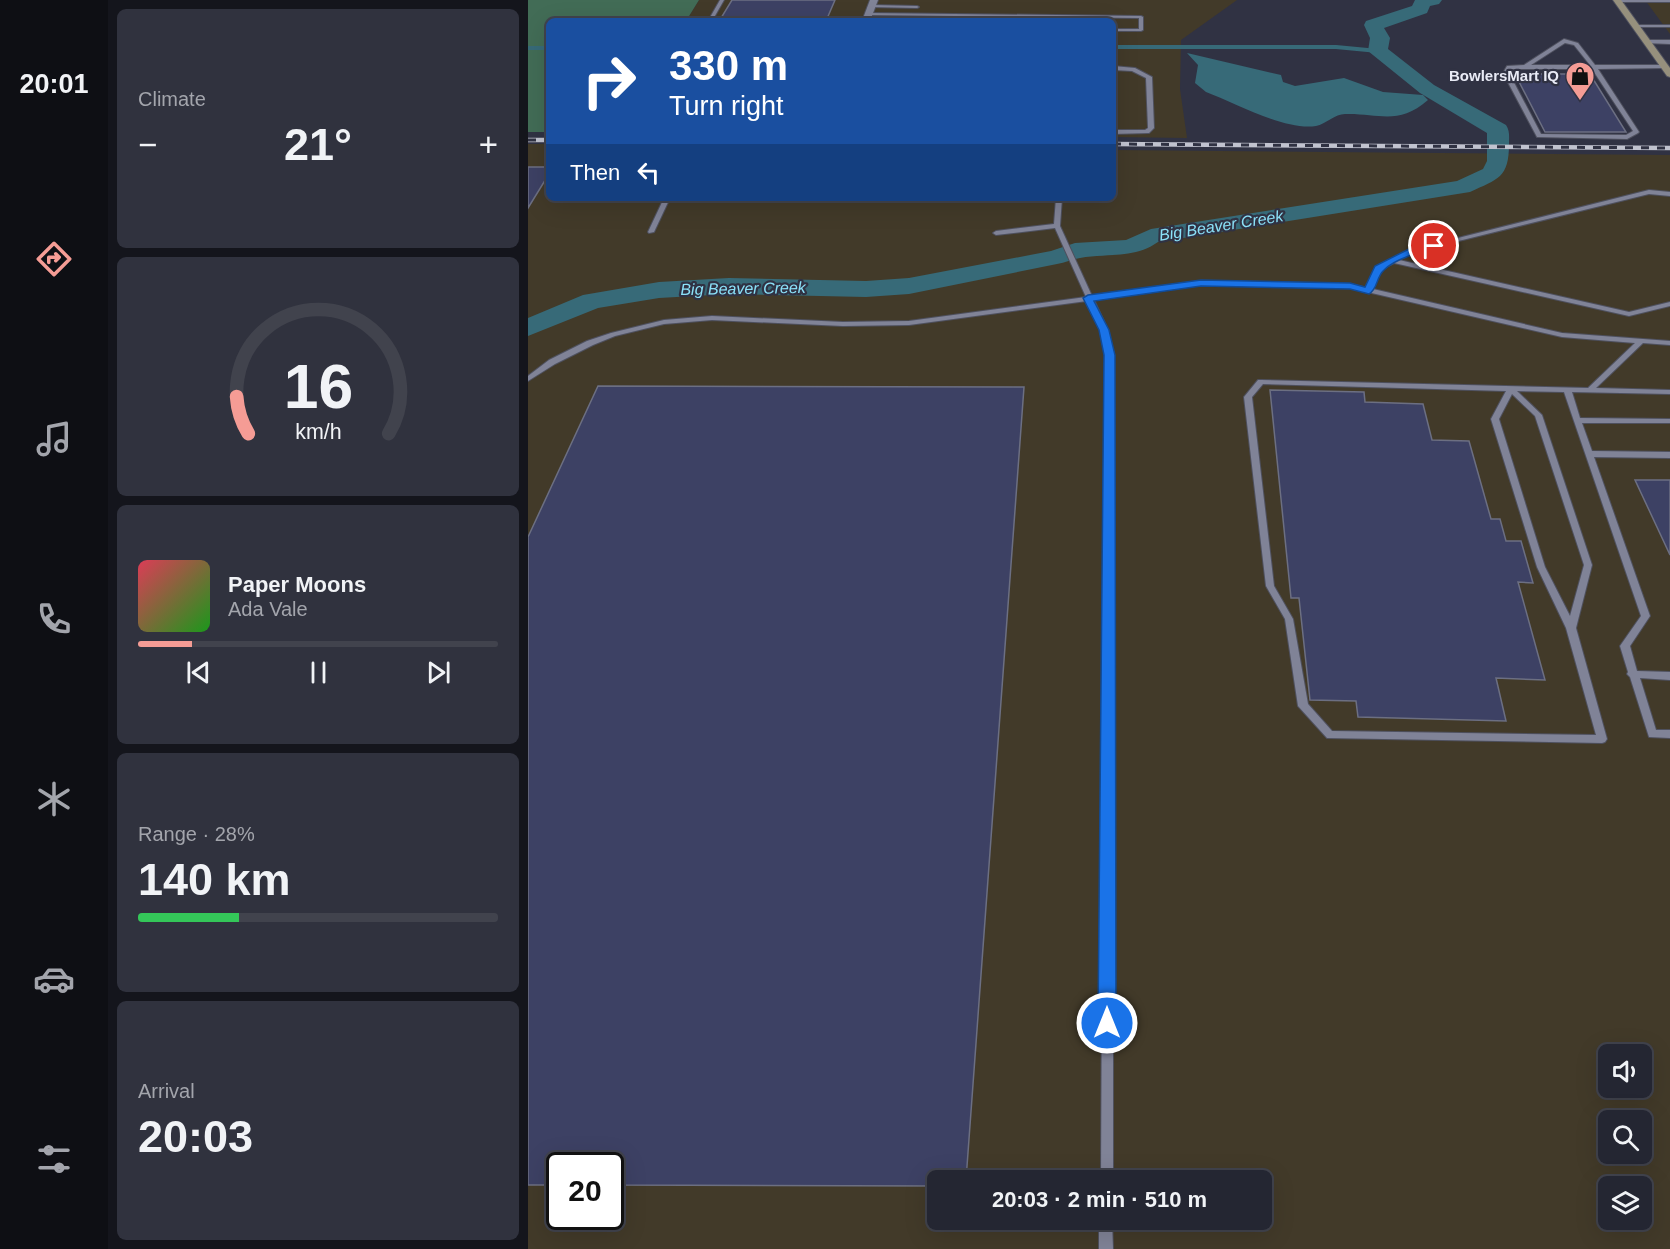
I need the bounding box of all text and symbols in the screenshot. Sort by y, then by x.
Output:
icon: right [570,42,648,120]
text: 330 m [669,42,788,89]
shop icon: BowlersMart IQ [1564,60,1596,102]
place label: BowlersMart IQ [1449,67,1559,84]
text: 20:01 [19,69,89,99]
text: Climate [138,88,206,110]
text: Turn right [669,91,784,121]
text: 21° [284,119,352,170]
text: − [138,126,157,163]
text: + [479,126,498,163]
icon: left [632,156,665,189]
text: Then [570,160,620,185]
water label: Big Beaver Creek [1158,207,1285,244]
pin [1408,220,1459,271]
icon: arrive [1417,229,1450,262]
icon: directions [33,238,75,280]
water label: Big Beaver Creek [680,279,807,298]
text: 16 [283,352,353,421]
icon: music [33,418,75,460]
text: km/h [295,420,341,444]
text: Paper Moons [228,572,366,597]
icon: phone [33,598,75,640]
text: Ada Vale [228,598,308,620]
icon: previous [182,656,215,689]
icon: pause [302,656,335,689]
icon: next [422,656,455,689]
icon: climate [33,778,75,820]
text: Range · 28% [138,823,255,845]
text: 140 km [138,854,291,905]
icon: car [33,958,75,1000]
position arrow [1075,991,1139,1055]
map controls [1598,1044,1652,1230]
button: sound [1598,1044,1652,1098]
text: Arrival [138,1080,195,1102]
button: search [1598,1110,1652,1164]
text: 20:03 [138,1111,253,1162]
icon: filters [33,1138,75,1180]
speed limit sign: 20 [546,1152,624,1230]
button: layers [1598,1176,1652,1230]
text: 20:03 · 2 min · 510 m [992,1187,1207,1212]

